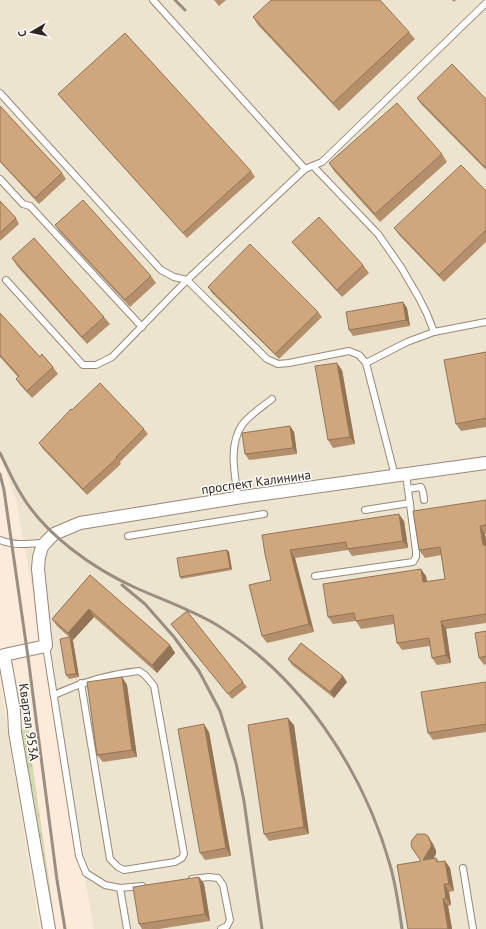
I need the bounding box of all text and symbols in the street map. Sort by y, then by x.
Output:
north arrow [12,12,52,52]
text: С [15,29,30,38]
street label: проспект Калинина [200,466,312,498]
street label: Квартал 953А [15,682,43,762]

